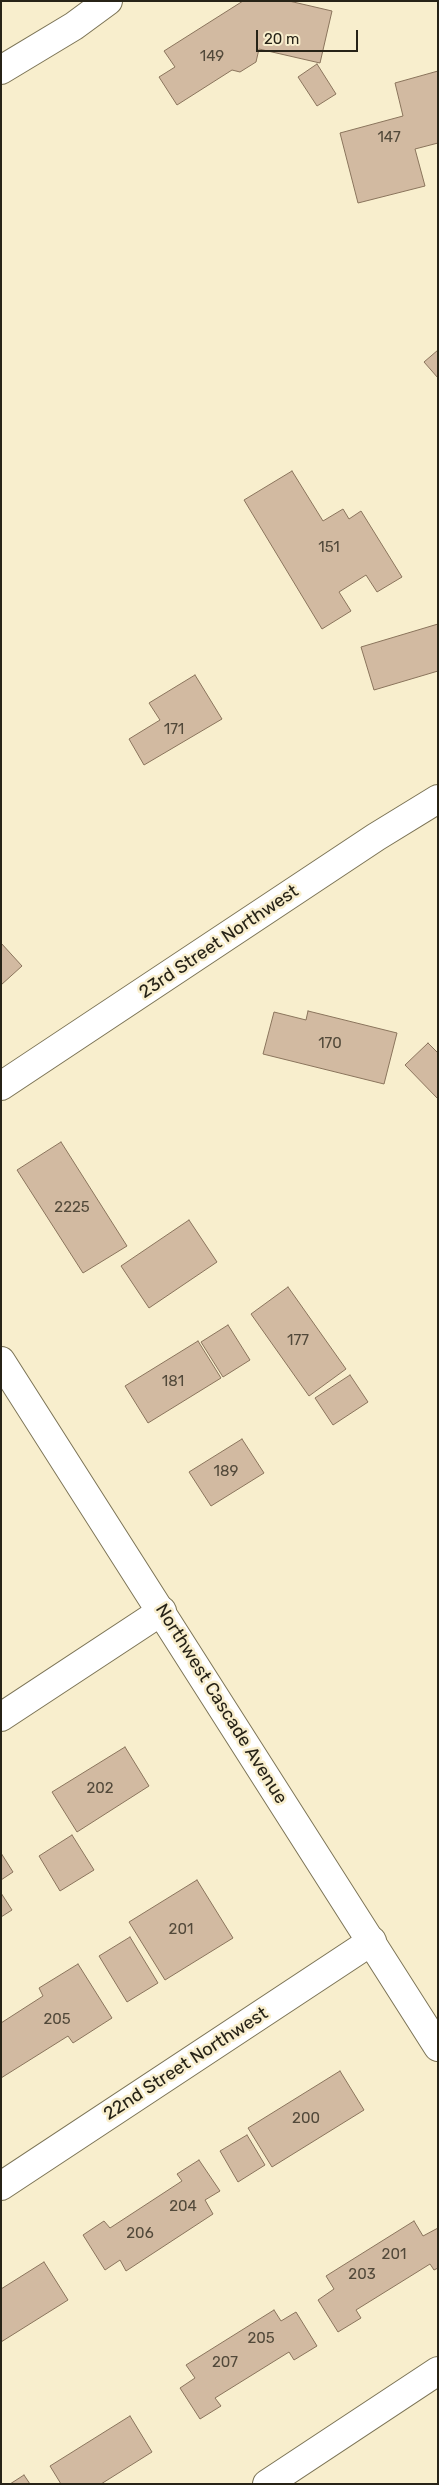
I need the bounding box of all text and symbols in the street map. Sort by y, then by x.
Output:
scale bar [259,20,362,52]
text: 20 m [264,30,299,48]
house number: 149 [200,48,224,66]
house number: 147 [377,129,401,147]
house number: 151 [318,539,340,557]
house number: 171 [164,721,184,739]
street label: 23rd Street Northwest [135,881,303,1003]
house number: 170 [318,1035,342,1053]
house number: 2225 [54,1199,90,1217]
house number: 177 [287,1332,309,1350]
house number: 181 [162,1373,184,1391]
house number: 189 [214,1463,238,1481]
street label: Northwest Cascade Avenue [150,1600,292,1808]
house number: 202 [86,1780,114,1798]
house number: 201 [169,1921,193,1939]
street label: 22nd Street Northwest [100,2003,272,2125]
house number: 205 [43,2011,71,2029]
house number: 200 [292,2110,320,2128]
house number: 204 [169,2198,197,2216]
house number: 206 [126,2225,154,2243]
house number: 201 [382,2246,406,2264]
house number: 203 [348,2266,376,2284]
house number: 205 [247,2330,275,2348]
house number: 207 [212,2354,238,2372]

